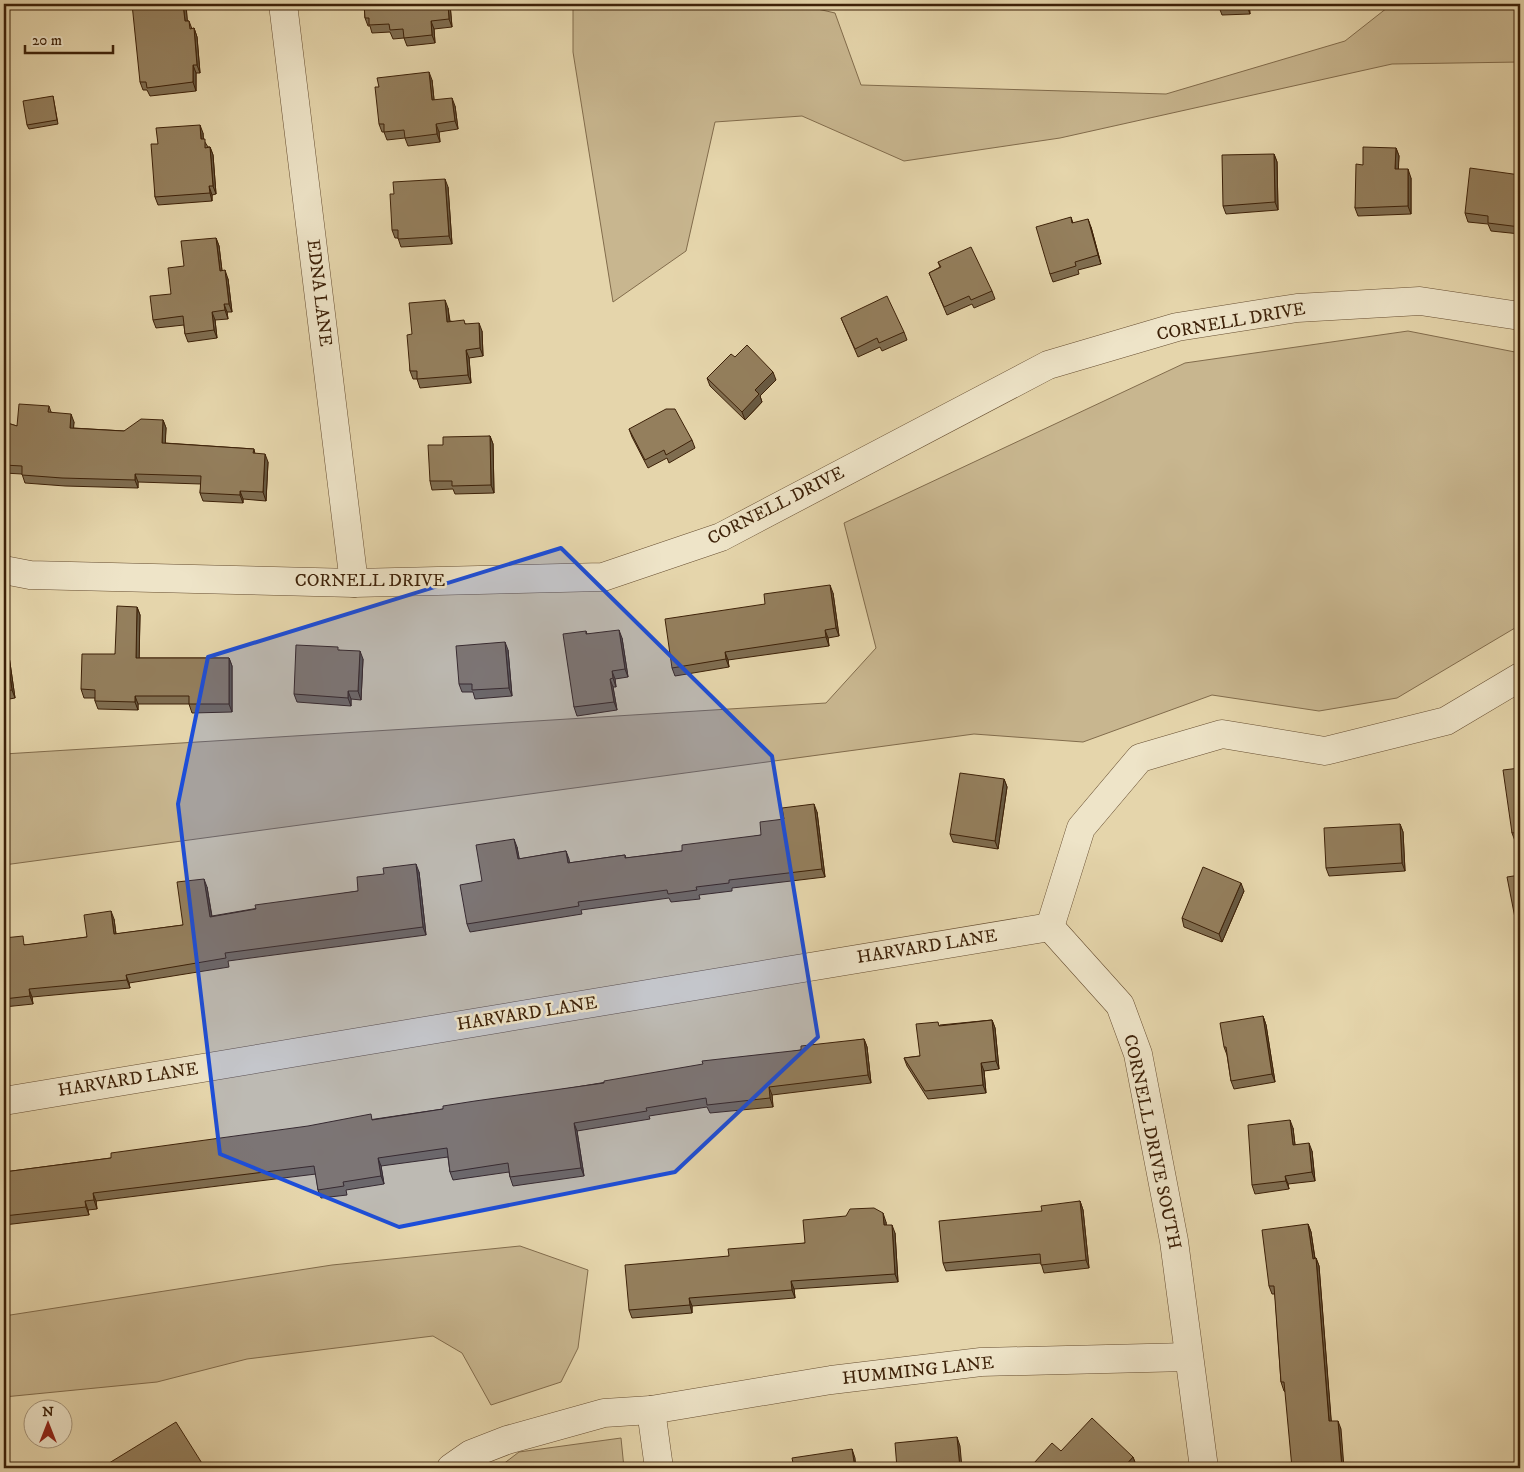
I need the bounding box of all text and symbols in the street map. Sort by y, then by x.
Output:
scale bar [25,22,112,54]
text: 20 m [32,31,62,50]
street label: EDNA LANE [302,238,337,348]
street label: CORNELL DRIVE [1155,298,1307,346]
street label: CORNELL DRIVE [704,462,848,550]
street label: CORNELL DRIVE [295,570,446,592]
street label: HARVARD LANE [855,925,999,969]
street label: HARVARD LANE [455,992,599,1036]
street label: CORNELL DRIVE SOUTH [1118,1032,1186,1252]
street label: HARVARD LANE [56,1058,200,1102]
street label: HUMMING LANE [841,1352,995,1390]
north arrow [22,1400,72,1450]
text: N [42,1403,54,1421]

